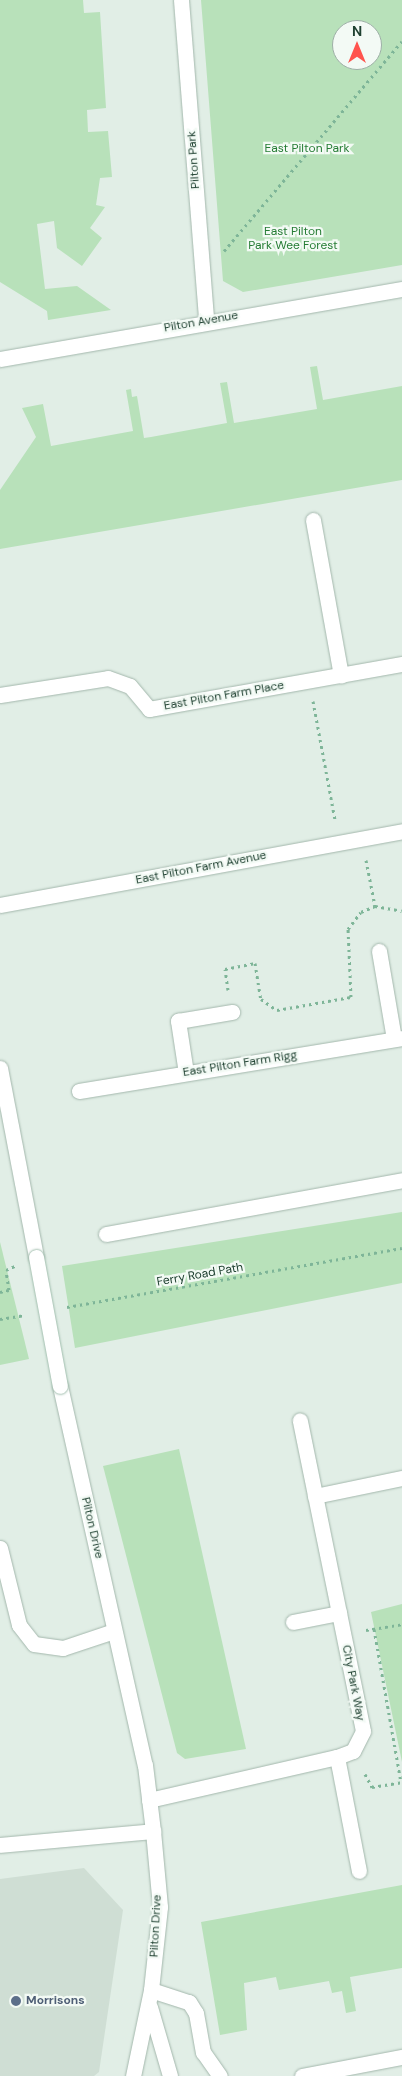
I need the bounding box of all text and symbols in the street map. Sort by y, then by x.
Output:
north arrow [332,20,382,70]
text: N [352,22,362,40]
street label: Pilton Park [185,131,203,189]
park label: East Pilton Park [265,142,349,156]
park label: East Pilton Park Wee Forest [248,225,338,253]
street label: Pilton Avenue [163,308,239,336]
street label: East Pilton Farm Place [163,678,285,714]
street label: East Pilton Farm Avenue [134,848,268,888]
street label: East Pilton Farm Rigg [182,1048,298,1080]
street label: Ferry Road Path [156,1260,244,1290]
street label: Pilton Drive [78,1496,106,1560]
street label: City Park Way [339,1644,367,1722]
street label: Pilton Drive [147,1894,165,1958]
place label: Morrisons [26,1994,85,2008]
marker: Morrisons [10,1995,22,2007]

